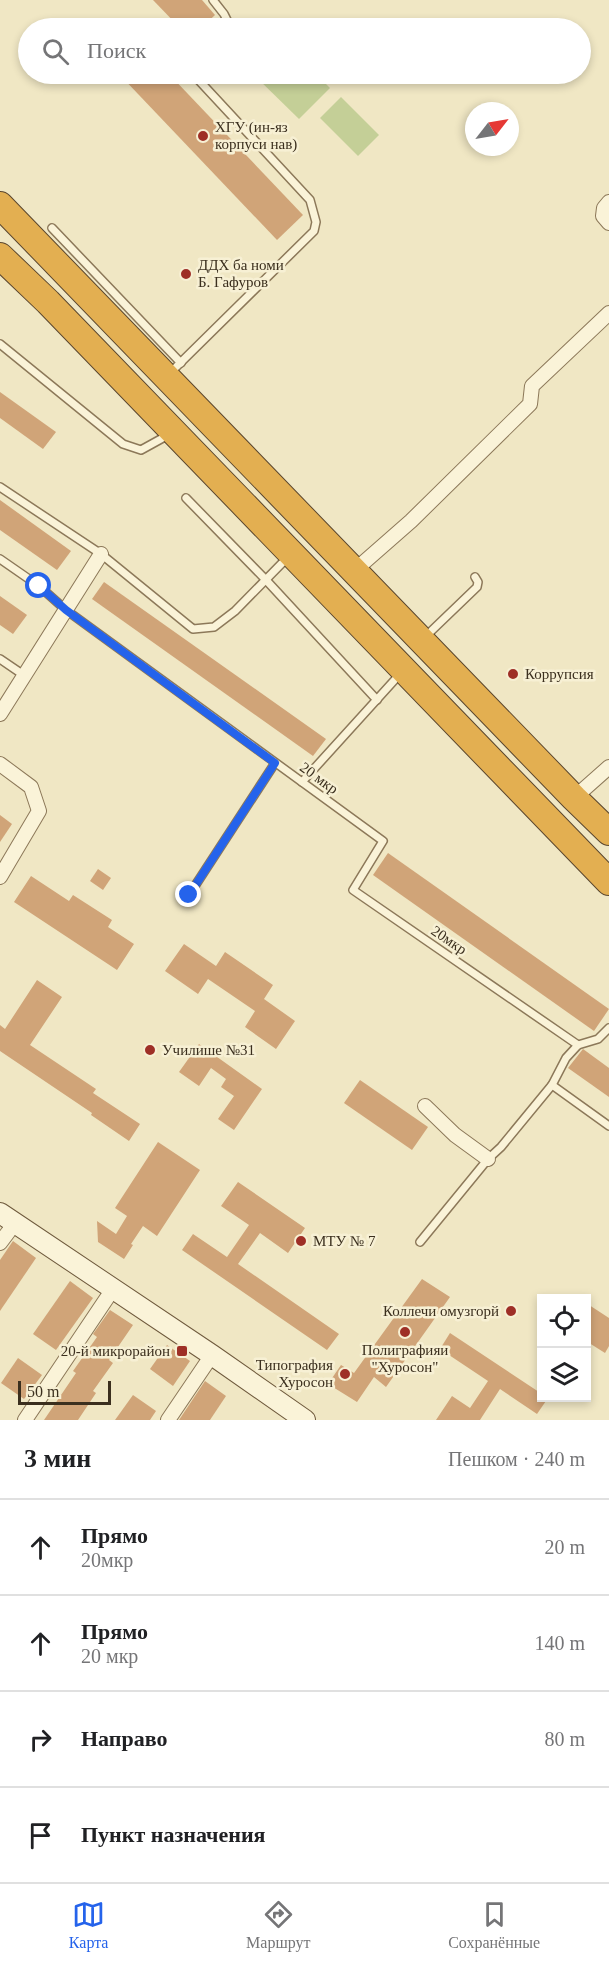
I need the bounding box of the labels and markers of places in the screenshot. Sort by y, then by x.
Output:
place label: ХГУ (ин-яз корпуси нав) [215,119,297,153]
marker: ХГУ (ин-яз корпуси нав) [196,129,210,143]
place label: ДДХ ба номи Б. Гафуров [198,257,284,290]
marker: ДДХ ба номи Б. Гафуров [179,267,193,281]
place label: Коррупсия [525,666,594,682]
marker: Коррупсия [506,667,520,681]
place label: Училише №31 [162,1042,255,1058]
marker: Училише №31 [143,1043,157,1057]
place label: МТУ № 7 [313,1233,376,1249]
marker: МТУ № 7 [294,1234,308,1248]
place label: Коллечи омузгорй [383,1303,499,1319]
marker: Коллечи омузгорй [504,1304,518,1318]
marker: Полиграфияи "Хуросон" [398,1325,412,1339]
place label: Полиграфияи "Хуросон" [362,1342,448,1375]
place label: 20-й микрорайон [61,1343,170,1359]
marker: 20-й микрорайон [175,1344,189,1358]
place label: Типография Хуросон [256,1357,333,1390]
marker: Типография Хуросон [338,1367,352,1381]

